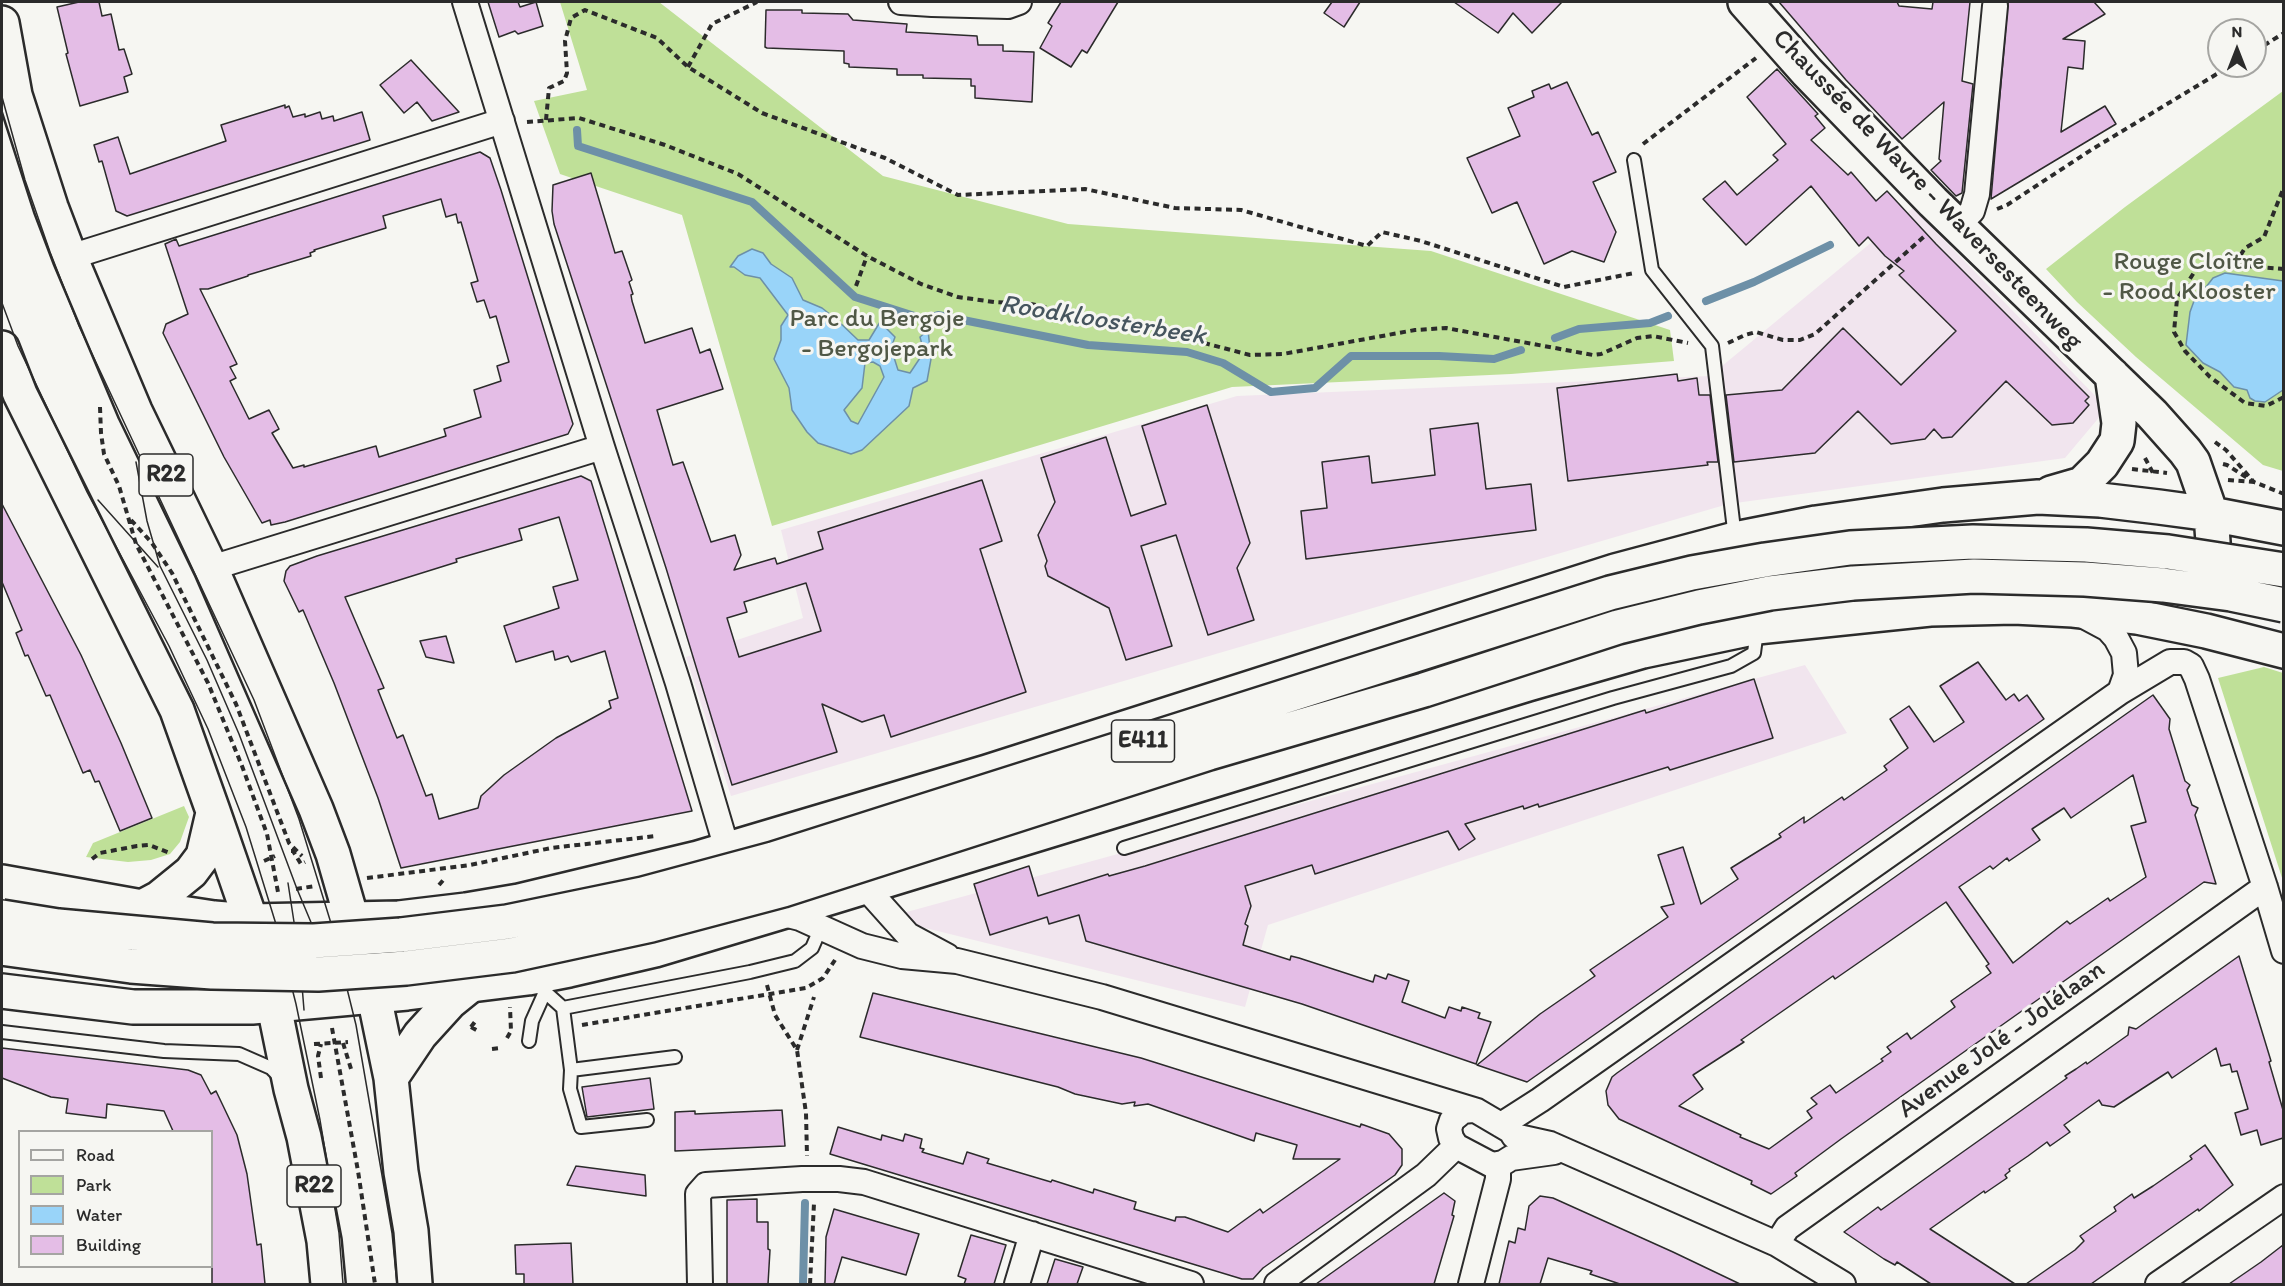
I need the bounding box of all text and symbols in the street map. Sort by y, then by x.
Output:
north arrow [2207,18,2267,78]
text: N [2232,22,2242,41]
street label: Chaussée de Wavre - Waversesteenweg [1765,23,2089,357]
park label: Rouge Cloître - Rood Klooster [2102,246,2276,308]
water label: Roodkloosterbeek [998,289,1208,353]
park label: Parc du Bergoje - Bergojepark [789,303,965,364]
road number: R22 [139,454,193,496]
road number: E411 [1112,720,1174,762]
street label: Avenue Jolé - Jolélaan [1892,954,2112,1126]
legend [18,1130,213,1268]
text: Road [76,1144,115,1166]
road number: R22 [287,1165,341,1207]
text: Park [76,1174,111,1196]
text: Water [76,1204,122,1226]
text: Building [76,1234,141,1256]

